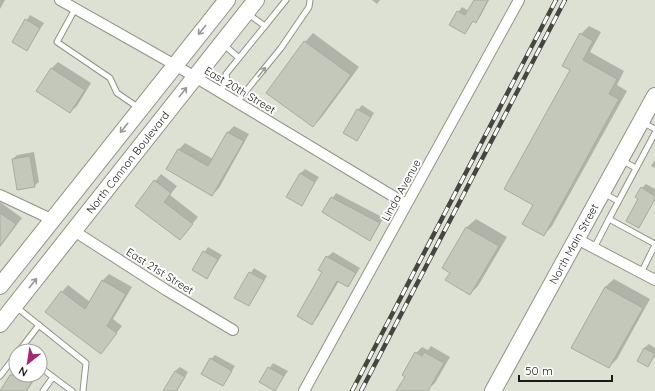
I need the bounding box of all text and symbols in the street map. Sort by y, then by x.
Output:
one-way arrow [198,25,207,36]
street label: East 20th Street [202,63,278,117]
one-way arrow [257,66,266,77]
one-way arrow [178,87,187,98]
street label: North Cannon Boulevard [83,108,172,216]
one-way arrow [120,123,129,133]
street label: Linda Avenue [378,157,424,223]
street label: North Main Street [546,201,602,286]
street label: East 21st Street [124,245,197,297]
one-way arrow [29,277,38,288]
north arrow [8,343,48,383]
scale bar [519,357,612,383]
text: 50 m [525,363,553,378]
text: N [16,364,30,380]

